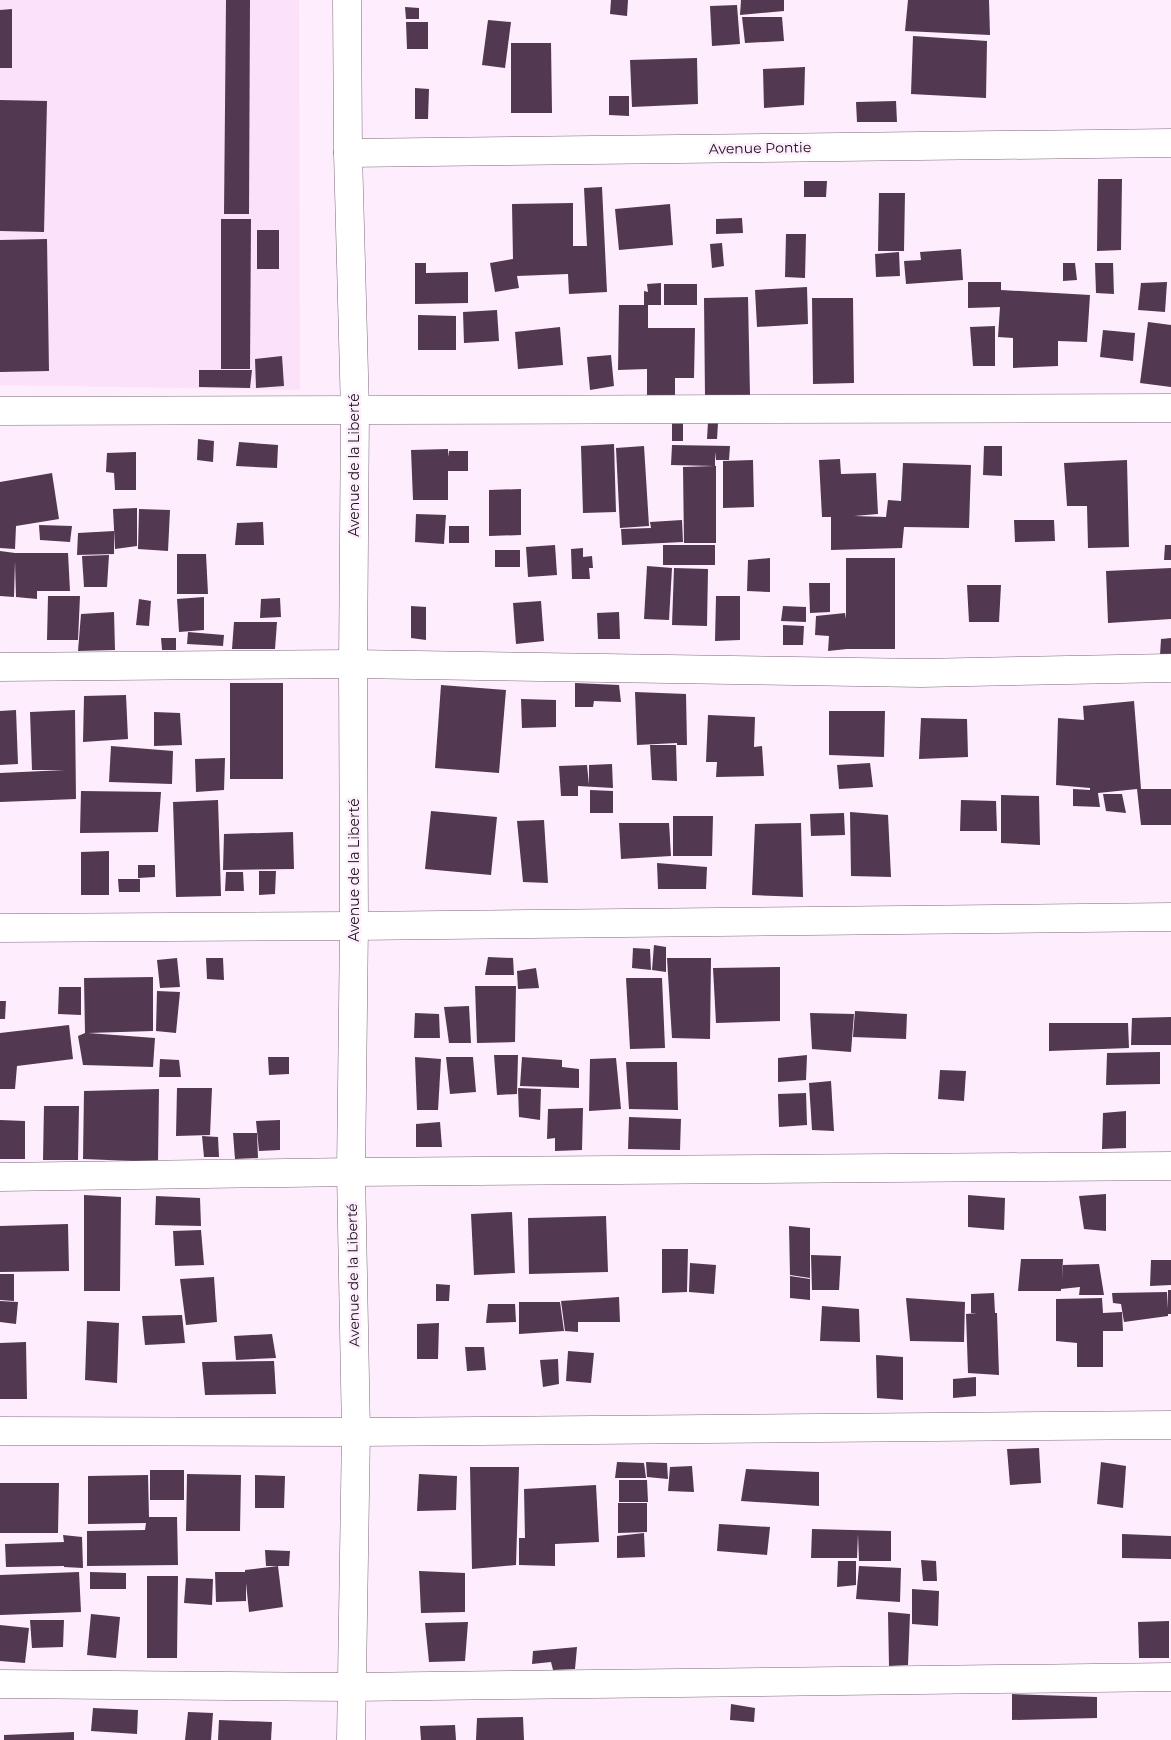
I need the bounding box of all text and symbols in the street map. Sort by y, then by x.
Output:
street label: Avenue Pontie [709,138,811,158]
street label: Avenue de la Liberté [345,393,363,537]
street label: Avenue de la Liberté [345,798,363,942]
street label: Avenue de la Liberté [343,1203,363,1347]

